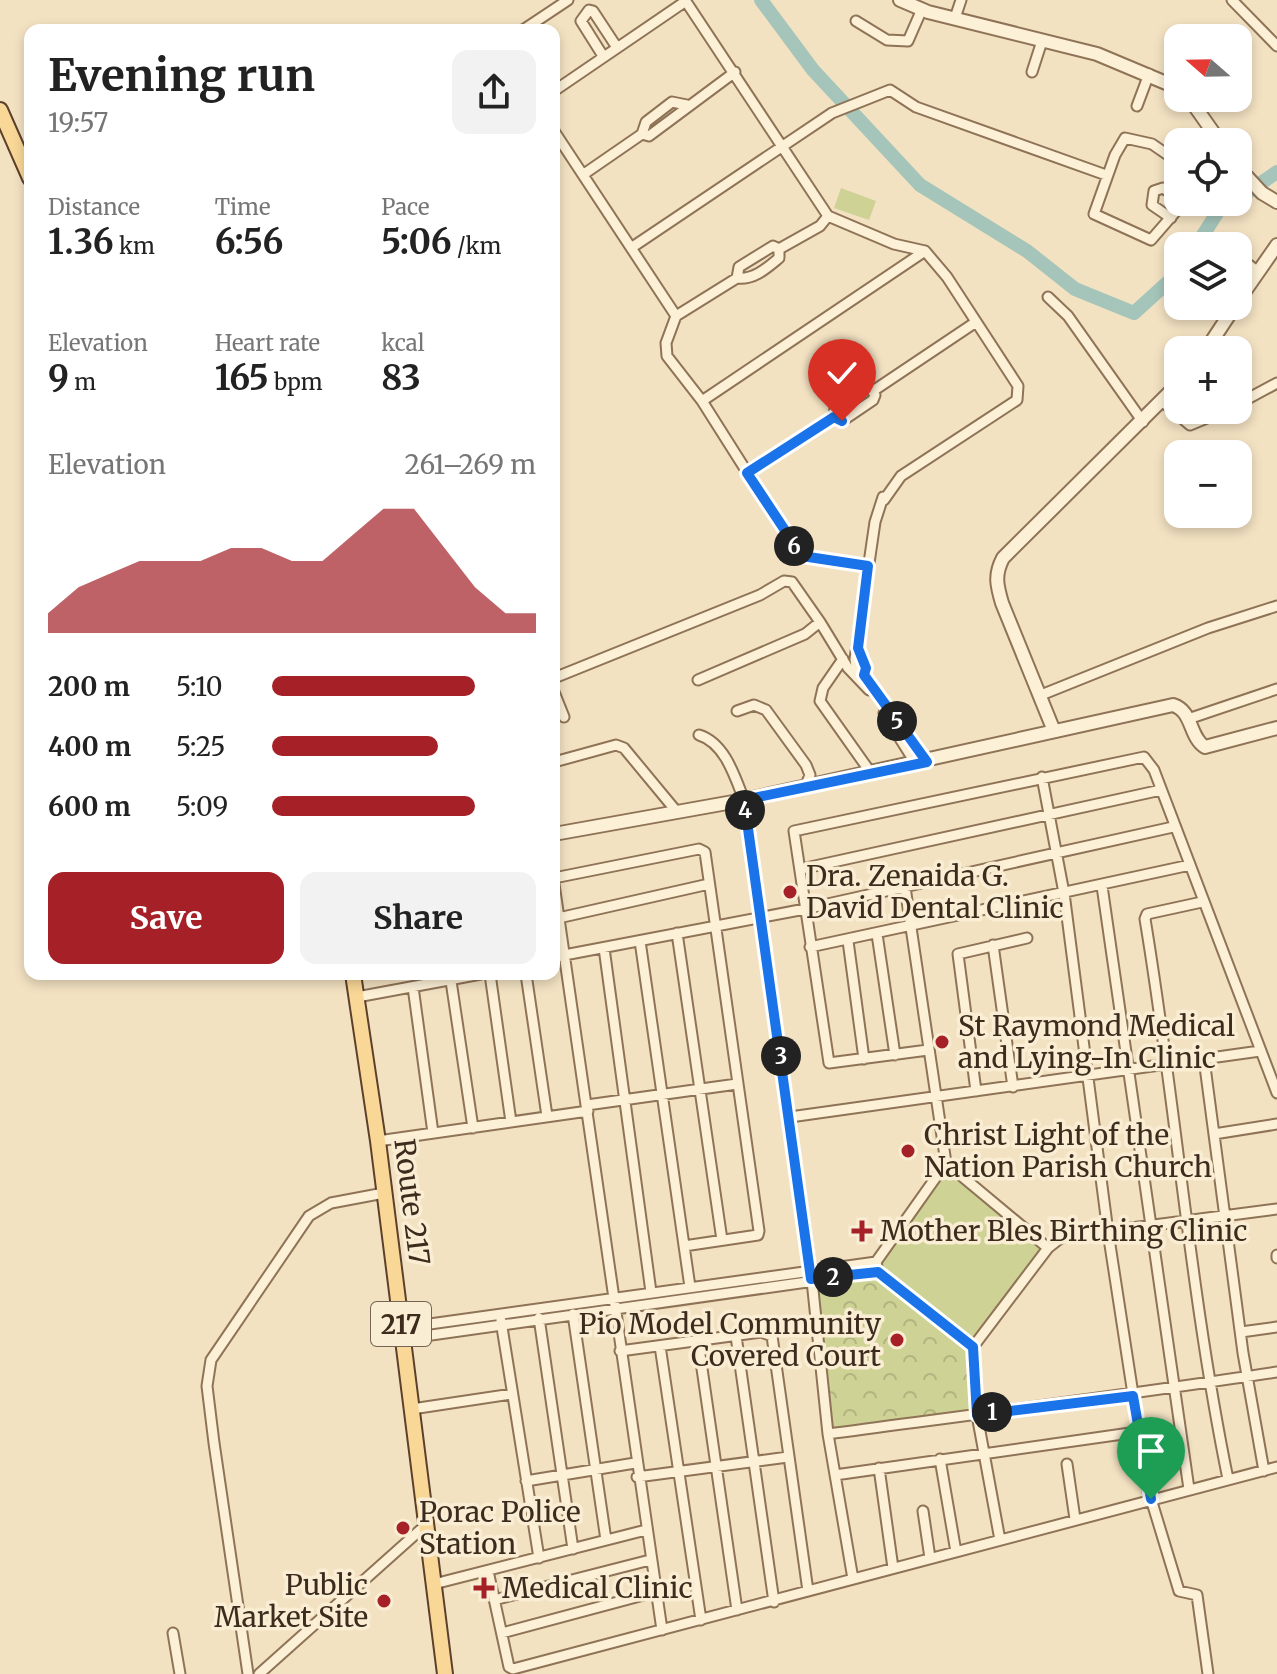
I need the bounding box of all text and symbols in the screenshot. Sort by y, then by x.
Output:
north arrow [1164,24,1252,112]
map controls [1164,24,1252,528]
text: Evening run [48,48,315,103]
button: share [452,50,536,134]
text: 19:57 [48,106,108,139]
button: locate [1164,128,1252,216]
text: Distance [48,193,140,221]
text: Time [215,193,270,221]
text: Pace [381,193,429,221]
text: 1.36 [48,221,114,263]
text: 6:56 [215,221,283,263]
text: 5:06 [381,221,452,263]
text: km [114,232,155,260]
text: /km [452,232,501,260]
button: layers [1164,232,1252,320]
text: Elevation [48,329,148,357]
text: Heart rate [215,329,320,357]
text: kcal [381,329,425,357]
button: + [1164,336,1252,424]
pin [808,339,876,421]
icon: check [820,351,864,395]
text: 9 [48,357,69,399]
text: 165 [215,357,269,399]
text: 83 [381,357,421,399]
text: m [69,368,96,396]
text: bpm [269,368,323,396]
button: − [1164,440,1252,528]
text: Elevation [48,448,166,481]
text: 261–269 m [405,448,536,481]
pin: 6 [774,526,814,566]
text: 6 [787,532,801,560]
text: 200 m [48,670,130,703]
text: 5:10 [176,670,223,703]
pin: 5 [877,701,917,741]
text: 5 [891,707,903,735]
text: 400 m [48,730,131,763]
text: 5:25 [176,730,226,763]
text: 600 m [48,790,131,823]
text: 5:09 [176,790,228,823]
pin: 4 [725,790,765,830]
text: 4 [738,796,752,824]
place label: Dra. Zenaida G. David Dental Clinic [806,858,1064,926]
button: Save [48,872,284,964]
button: Share [300,872,536,964]
marker: Dra. Zenaida G. David Dental Clinic [781,883,799,901]
place label: St Raymond Medical and Lying-In Clinic [958,1008,1235,1076]
marker: St Raymond Medical and Lying-In Clinic [933,1033,951,1051]
pin: 3 [761,1036,801,1076]
text: 3 [775,1042,787,1070]
place label: Christ Light of the Nation Parish Church [924,1117,1212,1185]
street label: Route 217 [386,1137,438,1267]
marker: Christ Light of the Nation Parish Church [899,1142,917,1160]
place label: Mother Bles Birthing Clinic [880,1213,1247,1249]
marker: Mother Bles Birthing Clinic [851,1220,873,1242]
pin: 2 [813,1257,853,1297]
text: 2 [827,1263,839,1291]
road number: 217 [371,1302,431,1346]
place label: Pio Model Community Covered Court [579,1306,882,1374]
marker: Pio Model Community Covered Court [888,1331,906,1349]
pin: 1 [972,1392,1012,1432]
text: 1 [987,1398,997,1426]
pin [1117,1417,1185,1499]
icon: arrive [1129,1429,1173,1473]
place label: Porac Police Station [419,1494,581,1562]
marker: Porac Police Station [394,1519,412,1537]
place label: Public Market Site [214,1567,368,1635]
place label: Medical Clinic [502,1570,693,1606]
marker: Medical Clinic [473,1577,495,1599]
marker: Public Market Site [375,1592,393,1610]

